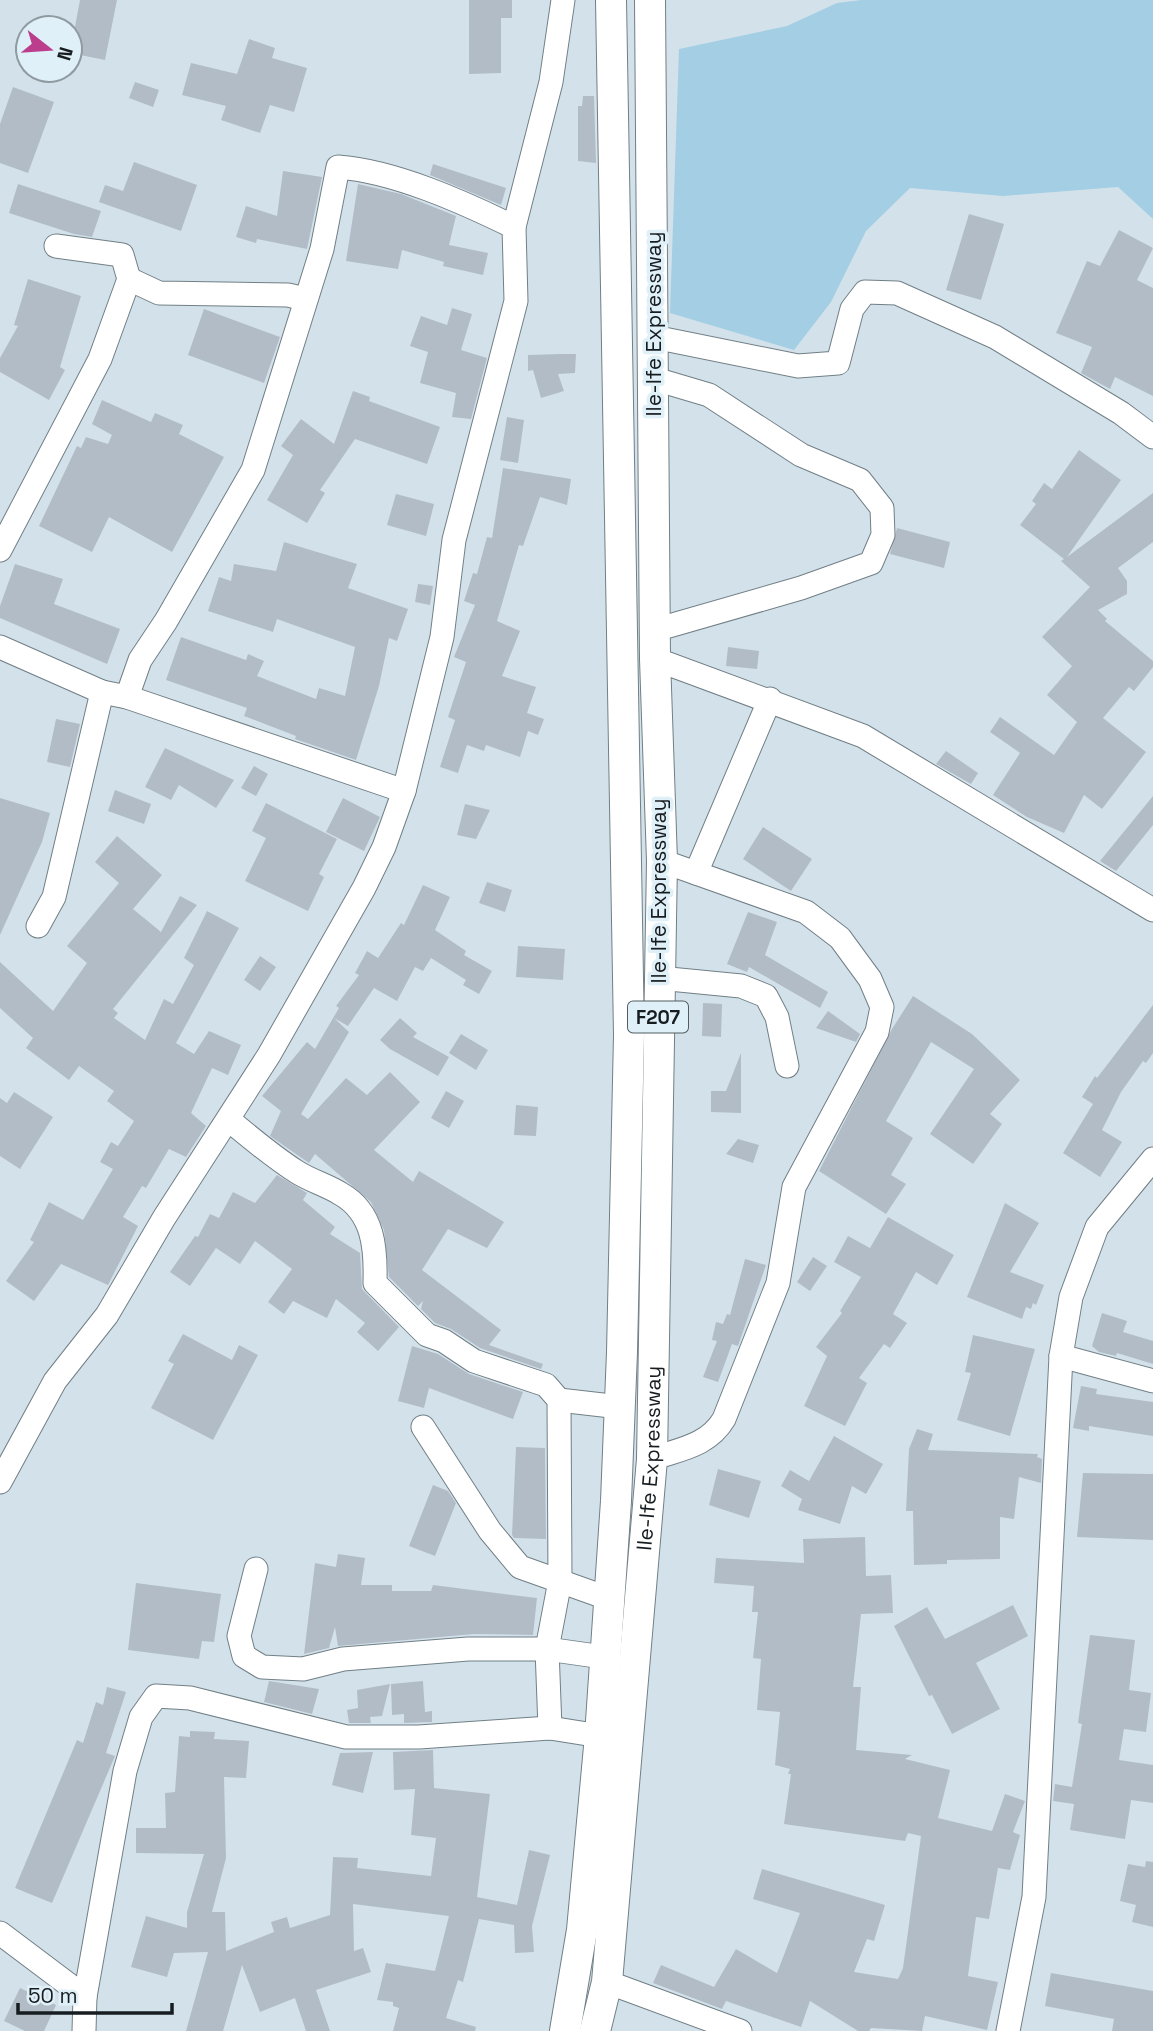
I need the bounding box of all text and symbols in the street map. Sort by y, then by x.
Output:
north arrow [14,14,84,84]
text: N [51,44,79,64]
street label: Ile-Ife Expressway [640,231,667,417]
street label: Ile-Ife Expressway [645,798,672,984]
road number: F207 [628,1001,688,1032]
street label: Ile-Ife Expressway [630,1366,667,1552]
scale bar [18,1972,172,2016]
text: 50 m [28,1982,78,2009]

